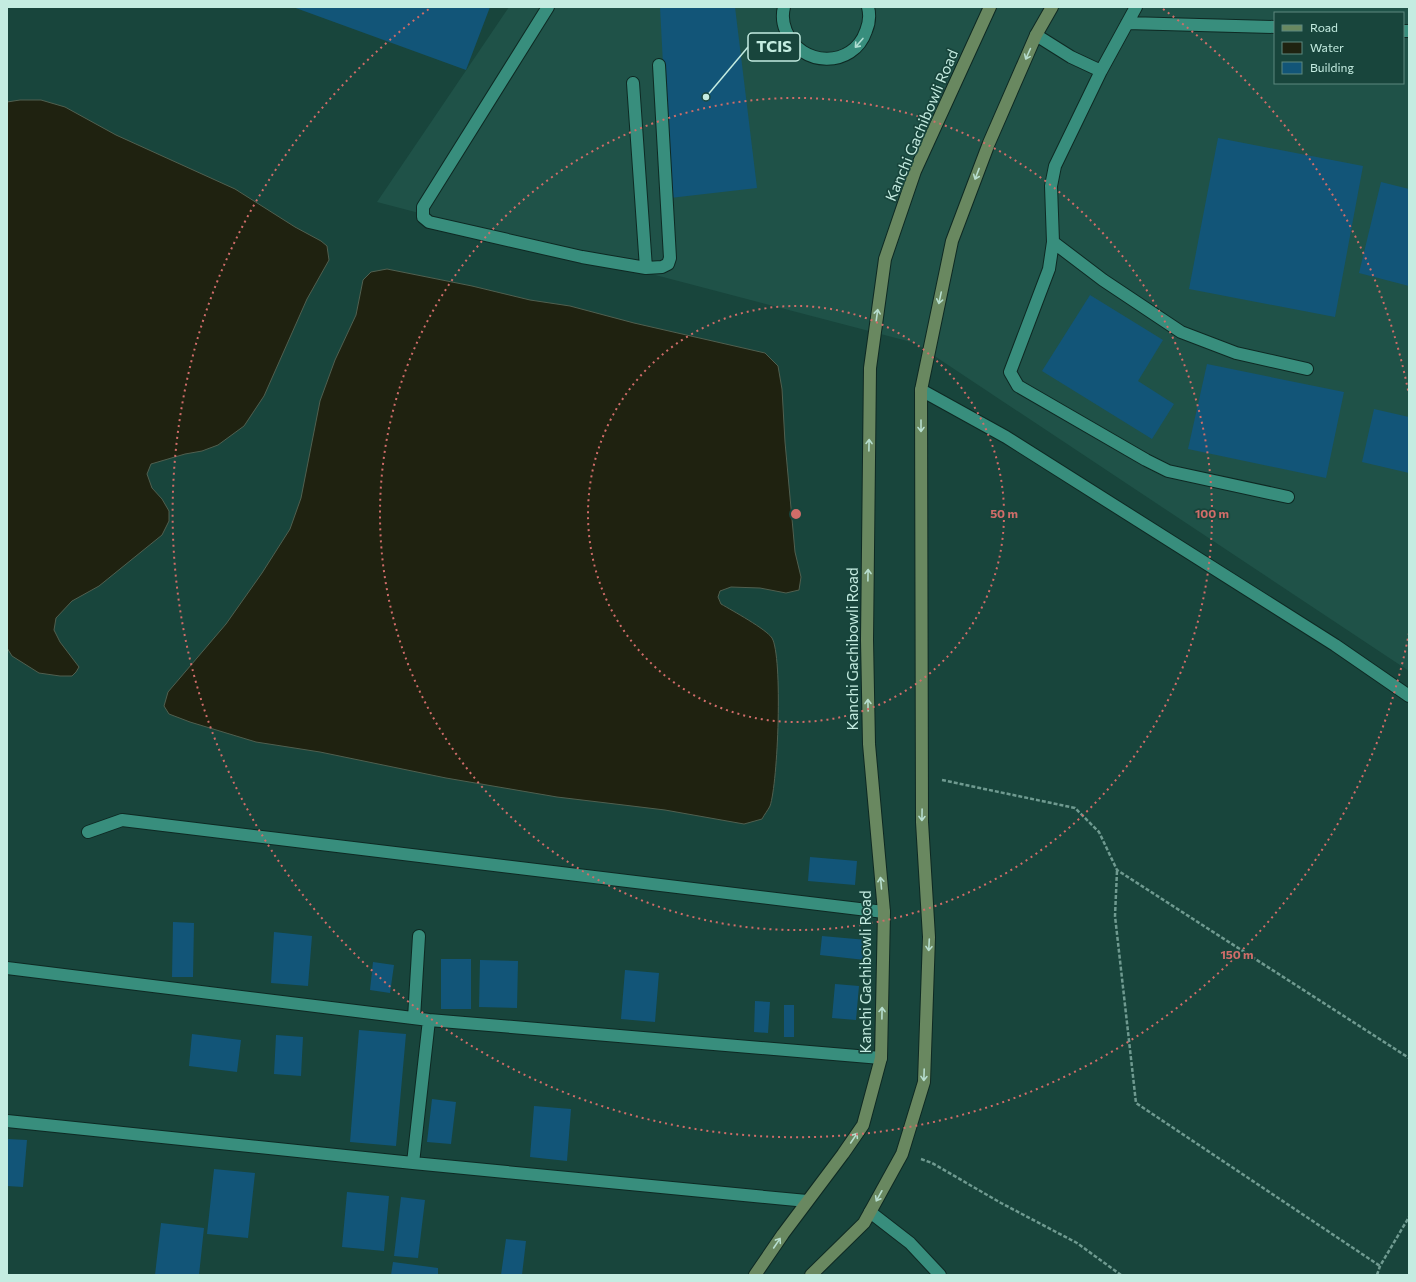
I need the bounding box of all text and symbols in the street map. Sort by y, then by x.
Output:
legend [1274,12,1404,84]
text: Road [1310,20,1338,34]
callout: TCIS [748,33,800,61]
text: TCIS [756,36,792,55]
one-way arrow [855,38,864,48]
text: Water [1310,40,1344,54]
street label: Kanchi Gachibowli Road [881,46,961,204]
one-way arrow [1024,48,1031,60]
text: Building [1310,60,1354,74]
one-way arrow [973,168,981,180]
one-way arrow [935,291,943,304]
one-way arrow [873,309,881,322]
one-way arrow [917,419,925,432]
one-way arrow [865,439,873,452]
text: 50 m [990,506,1018,520]
text: 100 m [1195,506,1229,520]
centre of rings [789,507,803,521]
street label: Kanchi Gachibowli Road [843,567,861,731]
one-way arrow [864,569,872,582]
one-way arrow [864,699,872,712]
one-way arrow [918,808,926,821]
one-way arrow [878,877,885,890]
street label: Kanchi Gachibowli Road [856,890,874,1054]
one-way arrow [925,938,932,951]
text: 150 m [1220,947,1254,961]
one-way arrow [878,1007,886,1020]
one-way arrow [920,1068,928,1081]
one-way arrow [850,1133,858,1144]
one-way arrow [875,1190,882,1202]
one-way arrow [773,1237,781,1248]

